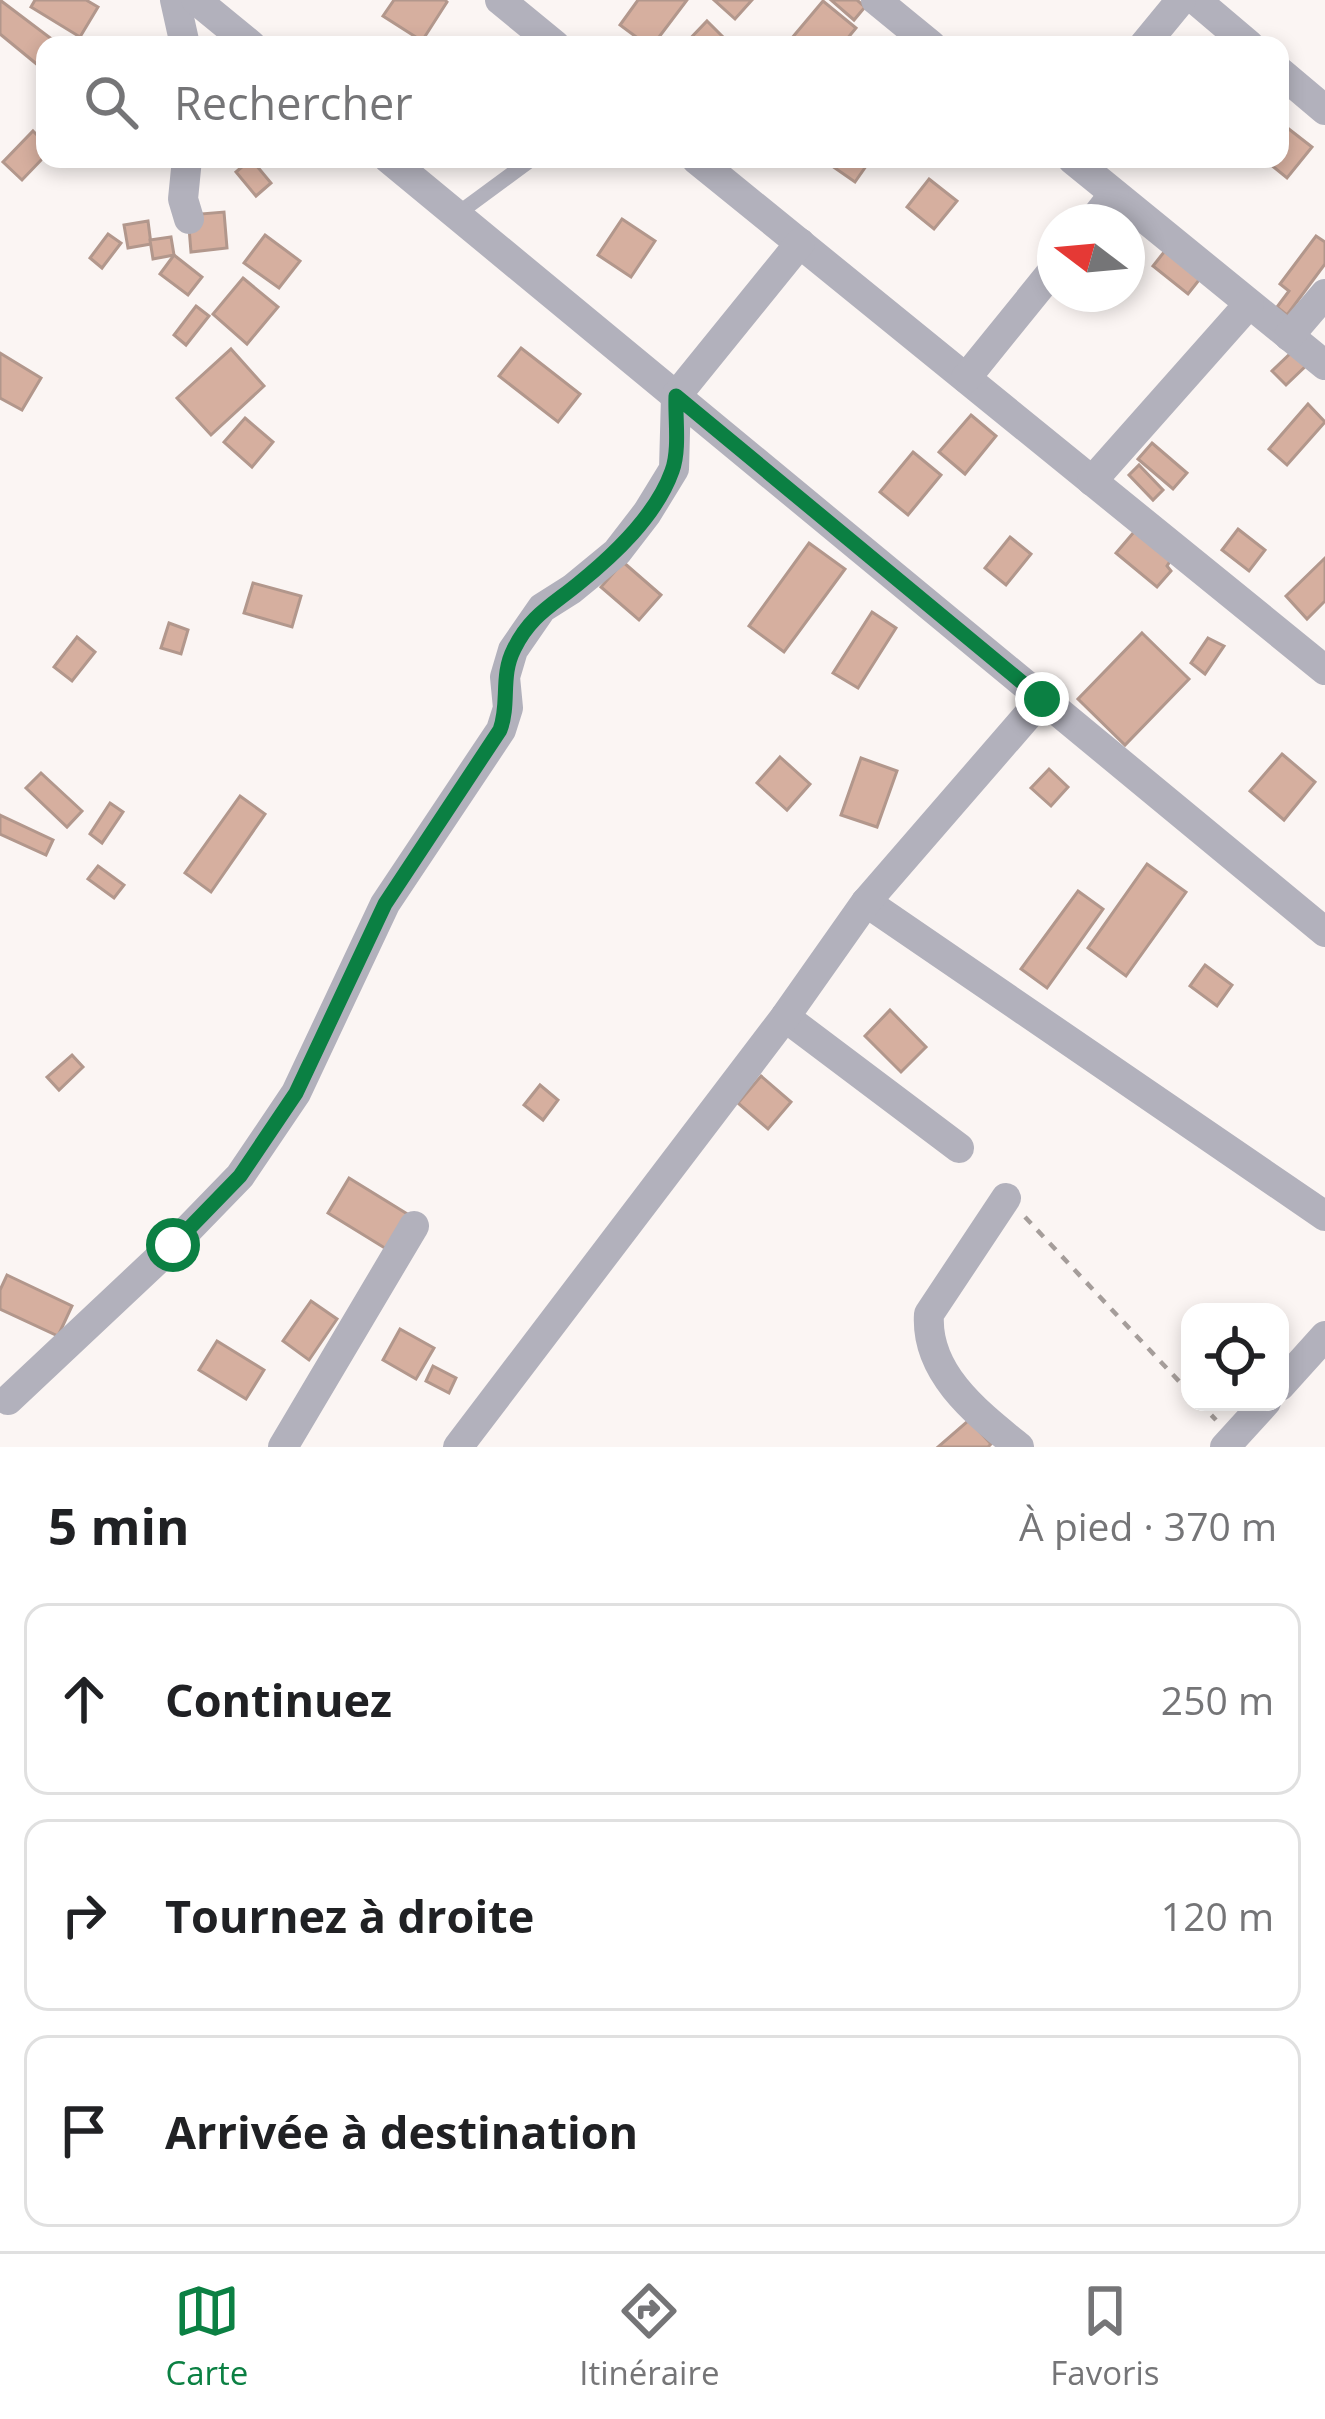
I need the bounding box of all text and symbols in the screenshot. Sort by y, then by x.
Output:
search box [36,36,1289,168]
icon: search [78,69,144,135]
text: Rechercher [174,72,413,133]
north arrow [1037,204,1145,312]
route end [1015,672,1069,726]
route start [146,1218,200,1272]
map controls [1181,1303,1289,1411]
button: locate [1181,1303,1289,1411]
text: 5 min [48,1490,190,1560]
text: À pied · 370 m [1019,1499,1277,1552]
icon: ahead [51,1666,117,1732]
text: Continuez [165,1669,392,1730]
text: 250 m [1161,1673,1274,1726]
icon: right [51,1882,117,1948]
text: Tournez à droite [165,1885,534,1946]
text: 120 m [1161,1889,1274,1942]
icon: arrive [51,2098,117,2164]
text: Arrivée à destination [165,2101,638,2162]
tab: Carte [165,2278,248,2395]
tab: Itinéraire [579,2278,719,2395]
tab: Favoris [1050,2278,1160,2395]

